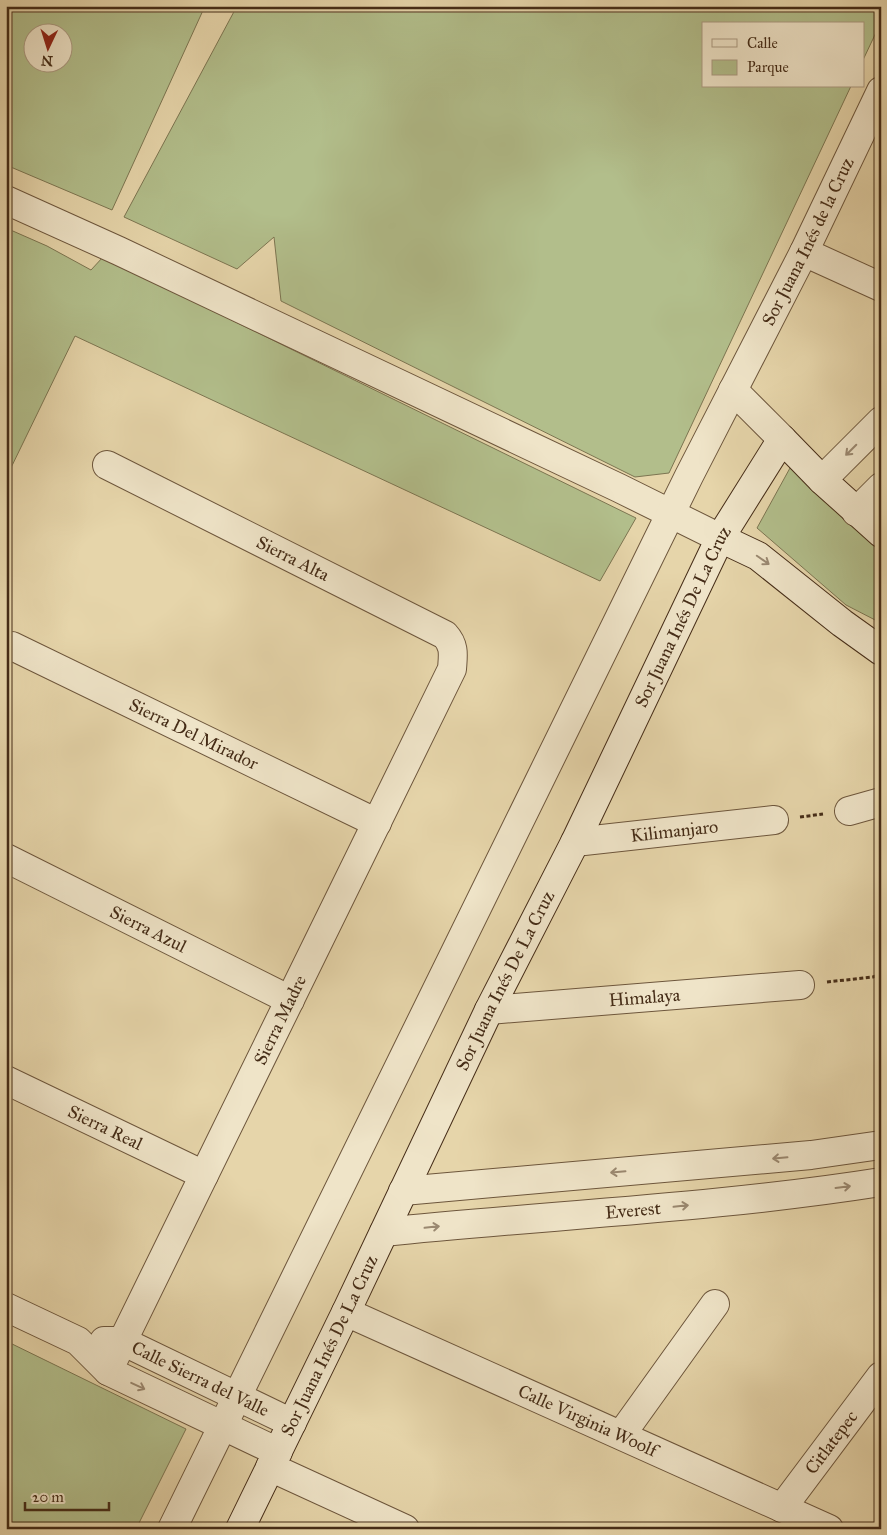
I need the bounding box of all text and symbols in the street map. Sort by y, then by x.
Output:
north arrow [22,22,72,72]
legend [702,22,864,88]
text: Calle [747,34,778,52]
text: N [40,52,54,69]
text: Parque [747,58,789,77]
street label: Sor Juana Inés de la Cruz [757,154,859,329]
one-way arrow [845,444,857,457]
street label: Sor Juana Inés De La Cruz [630,522,736,711]
street label: Sierra Alta [253,531,333,586]
one-way arrow [756,555,770,565]
street label: Sierra Del Mirador [125,693,262,775]
street label: Kilimanjaro [629,815,719,847]
street label: Sor Juana Inés De La Cruz [451,887,559,1074]
street label: Sierra Azul [106,901,190,957]
street label: Sierra Madre [249,972,311,1068]
street label: Himalaya [608,984,681,1011]
street label: Sierra Real [64,1100,146,1155]
one-way arrow [773,1153,789,1162]
one-way arrow [611,1167,627,1177]
one-way arrow [835,1182,851,1192]
street label: Everest [604,1197,662,1224]
one-way arrow [673,1201,689,1211]
one-way arrow [424,1222,440,1232]
street label: Sor Juana Inés De La Cruz [276,1252,382,1440]
street label: Calle Sierra del Valle [128,1336,273,1421]
street label: Calle Virginia Woolf [515,1380,663,1463]
one-way arrow [130,1382,145,1391]
street label: Citlatepec [800,1406,862,1479]
scale bar [25,1480,109,1512]
text: 20 m [32,1488,64,1506]

